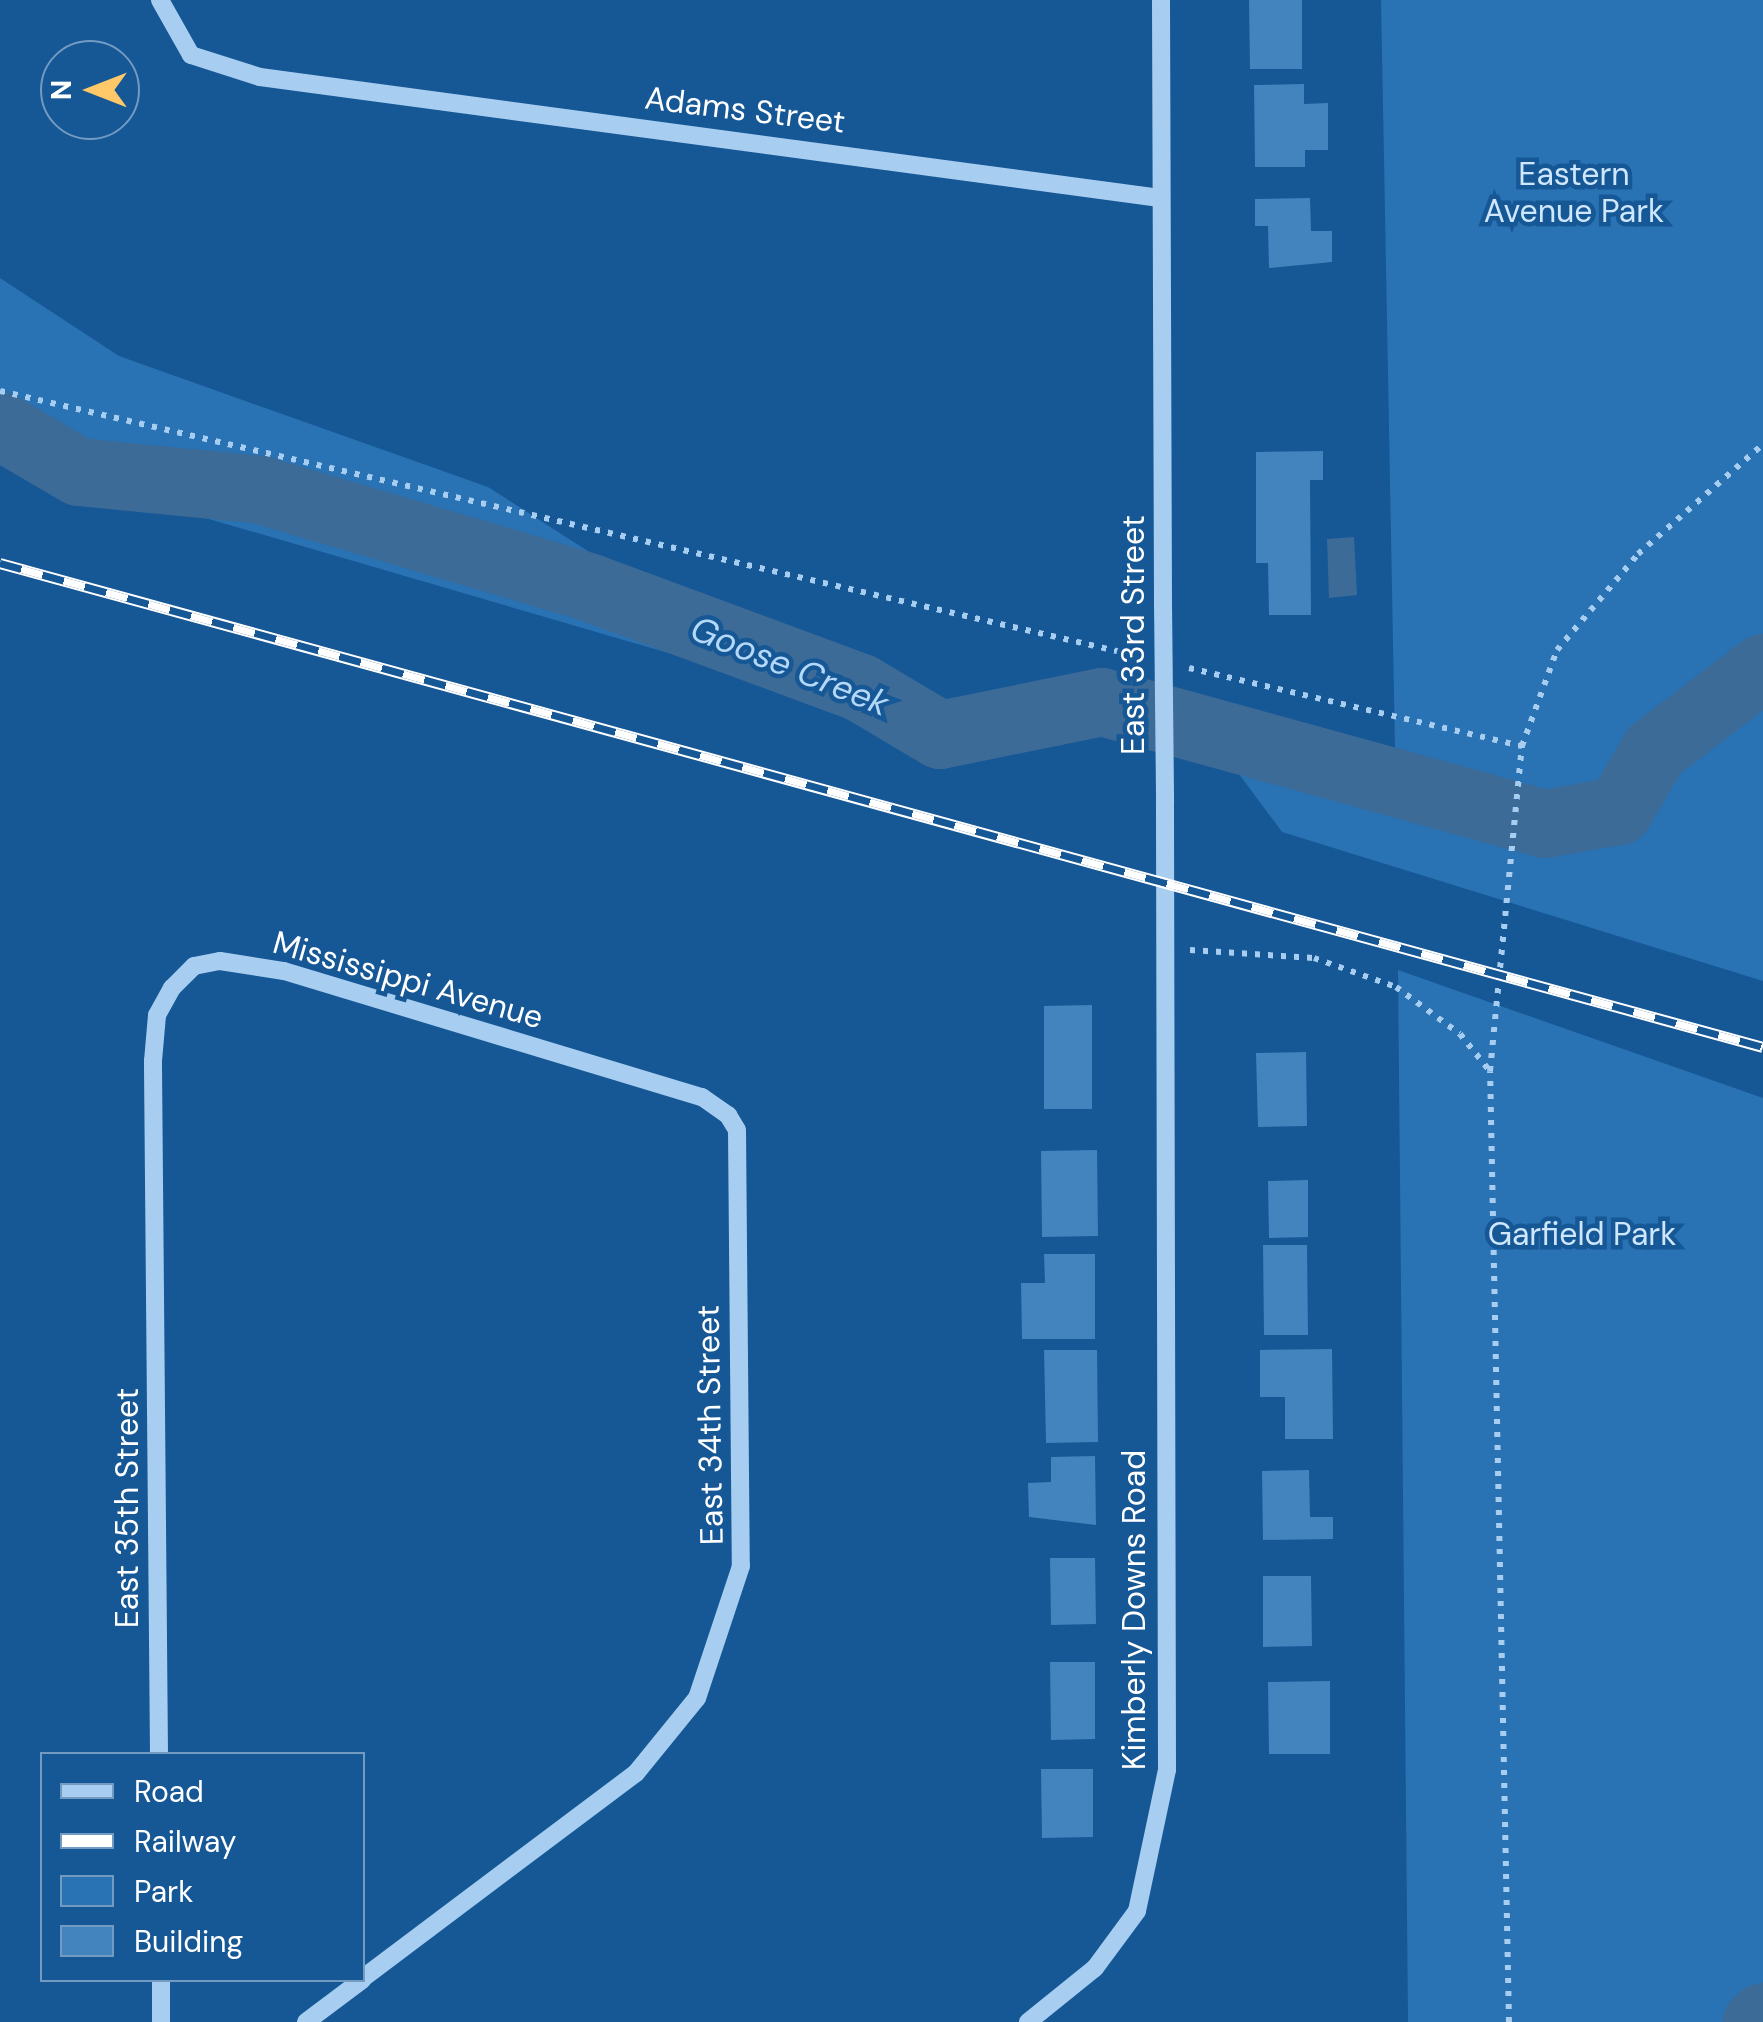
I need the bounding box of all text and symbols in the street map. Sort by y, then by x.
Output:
north arrow [40,40,140,140]
street label: Adams Street [643,79,847,141]
text: N [43,80,80,100]
park label: Eastern Avenue Park [1484,156,1664,231]
street label: East 33rd Street [1114,515,1152,755]
water label: Goose Creek [685,607,895,725]
street label: Mississippi Avenue [269,923,547,1037]
park label: Garfield Park [1488,1215,1676,1253]
street label: East 34th Street [689,1304,731,1546]
street label: East 35th Street [108,1388,146,1628]
street label: Kimberly Downs Road [1115,1450,1153,1770]
legend [40,1752,365,1982]
text: Road [134,1772,204,1811]
text: Railway [134,1822,237,1861]
text: Park [134,1872,193,1911]
text: Building [134,1922,243,1961]

